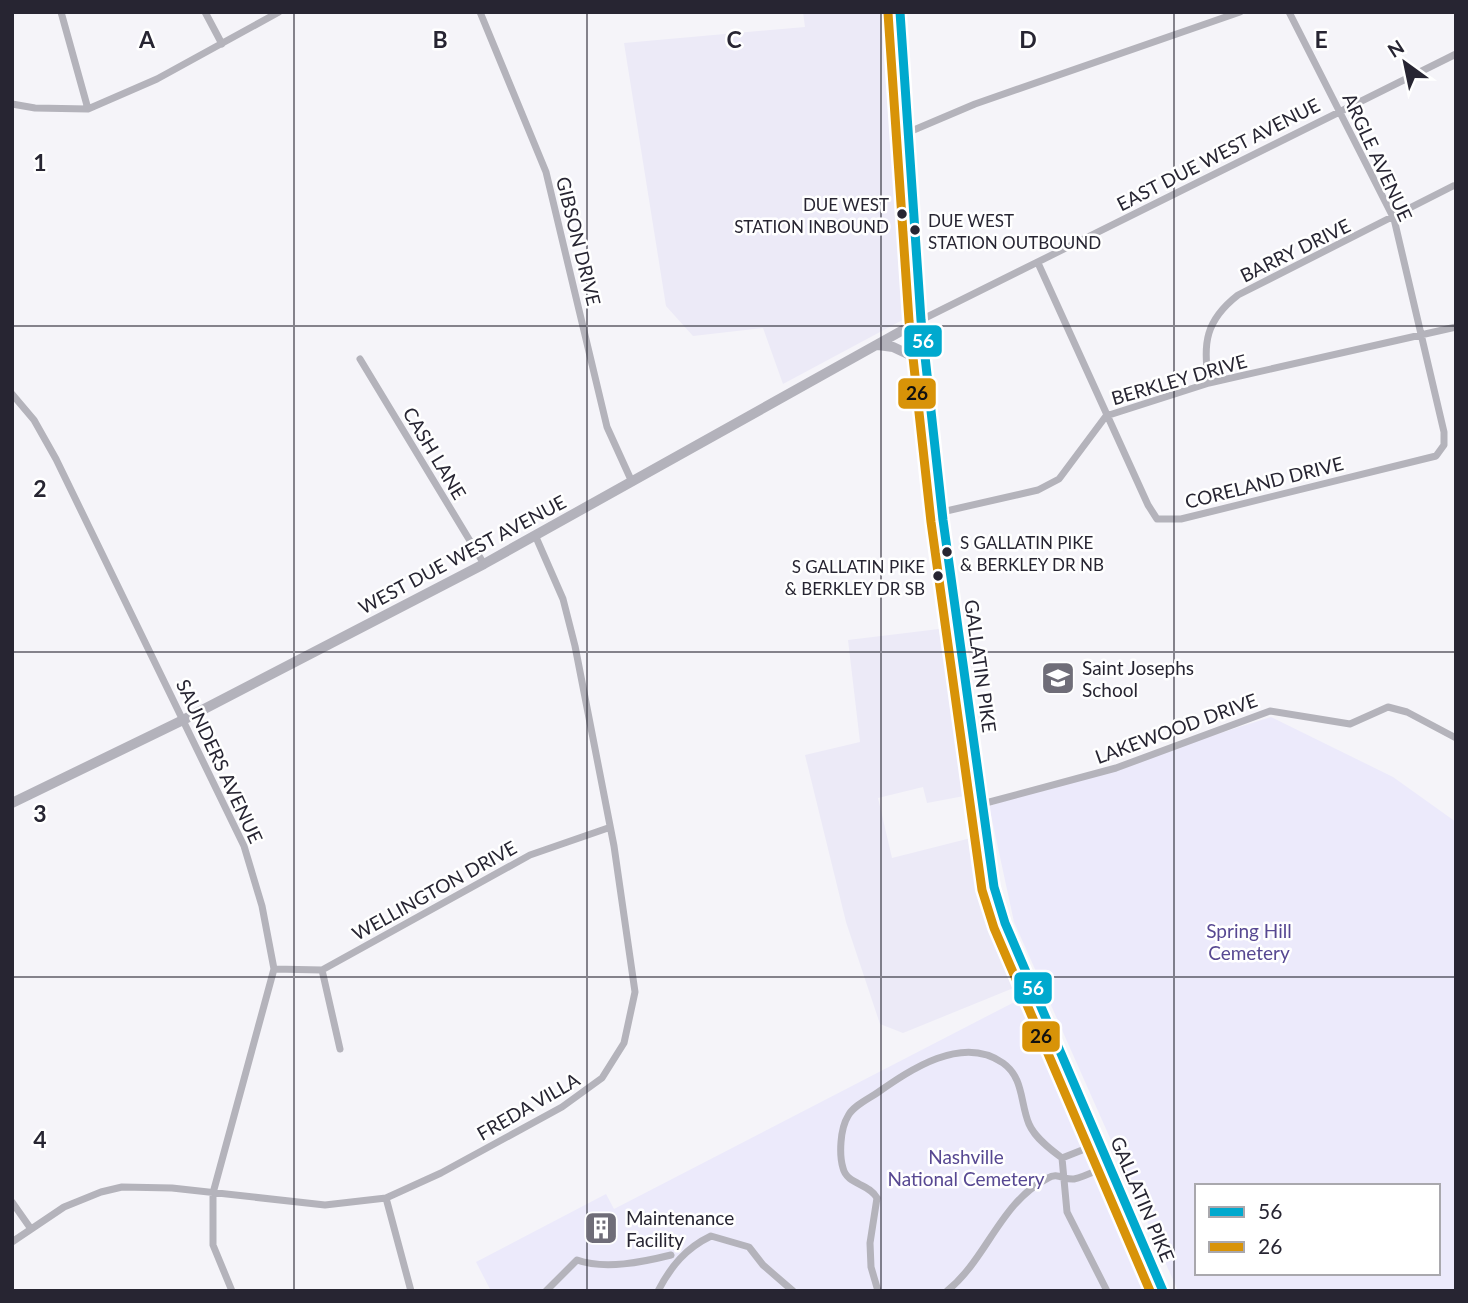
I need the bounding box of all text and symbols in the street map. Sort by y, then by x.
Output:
text: A [138,25,156,53]
text: B [432,25,448,53]
text: C [726,25,742,53]
text: D [1019,25,1037,53]
text: E [1314,25,1328,53]
north arrow [1370,28,1440,98]
text: N [1383,35,1408,62]
street label: ARGLE AVENUE [1338,89,1418,225]
street label: EAST DUE WEST AVENUE [1113,93,1323,215]
text: 1 [33,148,47,176]
street label: GIBSON DRIVE [552,174,606,308]
place label: DUE WEST STATION INBOUND [734,194,889,237]
marker: DUE WEST STATION INBOUND [895,207,909,221]
place label: DUE WEST STATION OUTBOUND [928,210,1101,253]
street label: BARRY DRIVE [1236,213,1354,287]
marker: DUE WEST STATION OUTBOUND [908,223,922,237]
line badge: 56 [903,324,943,358]
text: 56 [912,329,934,352]
street label: BERKLEY DRIVE [1109,349,1249,409]
line badge: 26 [897,377,937,410]
text: 26 [906,381,928,404]
street label: CASH LANE [399,403,471,503]
street label: CORELAND DRIVE [1182,451,1346,513]
text: 2 [33,474,47,502]
street label: WEST DUE WEST AVENUE [354,490,570,618]
place label: S GALLATIN PIKE & BERKLEY DR NB [960,532,1104,575]
marker: S GALLATIN PIKE & BERKLEY DR NB [940,545,954,559]
place label: S GALLATIN PIKE & BERKLEY DR SB [785,556,925,599]
marker: S GALLATIN PIKE & BERKLEY DR SB [931,569,945,583]
street label: GALLATIN PIKE [960,598,1002,734]
place label: Saint Josephs School [1082,656,1194,701]
school or university icon: Saint Josephs School [1039,659,1077,697]
street label: SAUNDERS AVENUE [172,675,268,847]
street label: LAKEWOOD DRIVE [1092,688,1260,768]
text: 3 [33,799,47,827]
street label: WELLINGTON DRIVE [348,835,520,945]
park label: Spring Hill Cemetery [1206,919,1292,964]
line badge: 56 [1013,971,1053,1005]
text: 56 [1022,976,1044,999]
line badge: 26 [1021,1020,1061,1053]
text: 26 [1030,1024,1052,1047]
street label: FREDA VILLA [473,1067,584,1145]
text: 4 [33,1125,47,1153]
street label: GALLATIN PIKE [1106,1133,1180,1265]
park label: Nashville National Cemetery [887,1145,1045,1190]
legend [1195,1184,1440,1275]
text: 56 [1258,1198,1282,1223]
place label: Maintenance Facility [626,1206,734,1251]
building icon: Maintenance Facility [582,1209,620,1247]
text: 26 [1258,1233,1282,1258]

